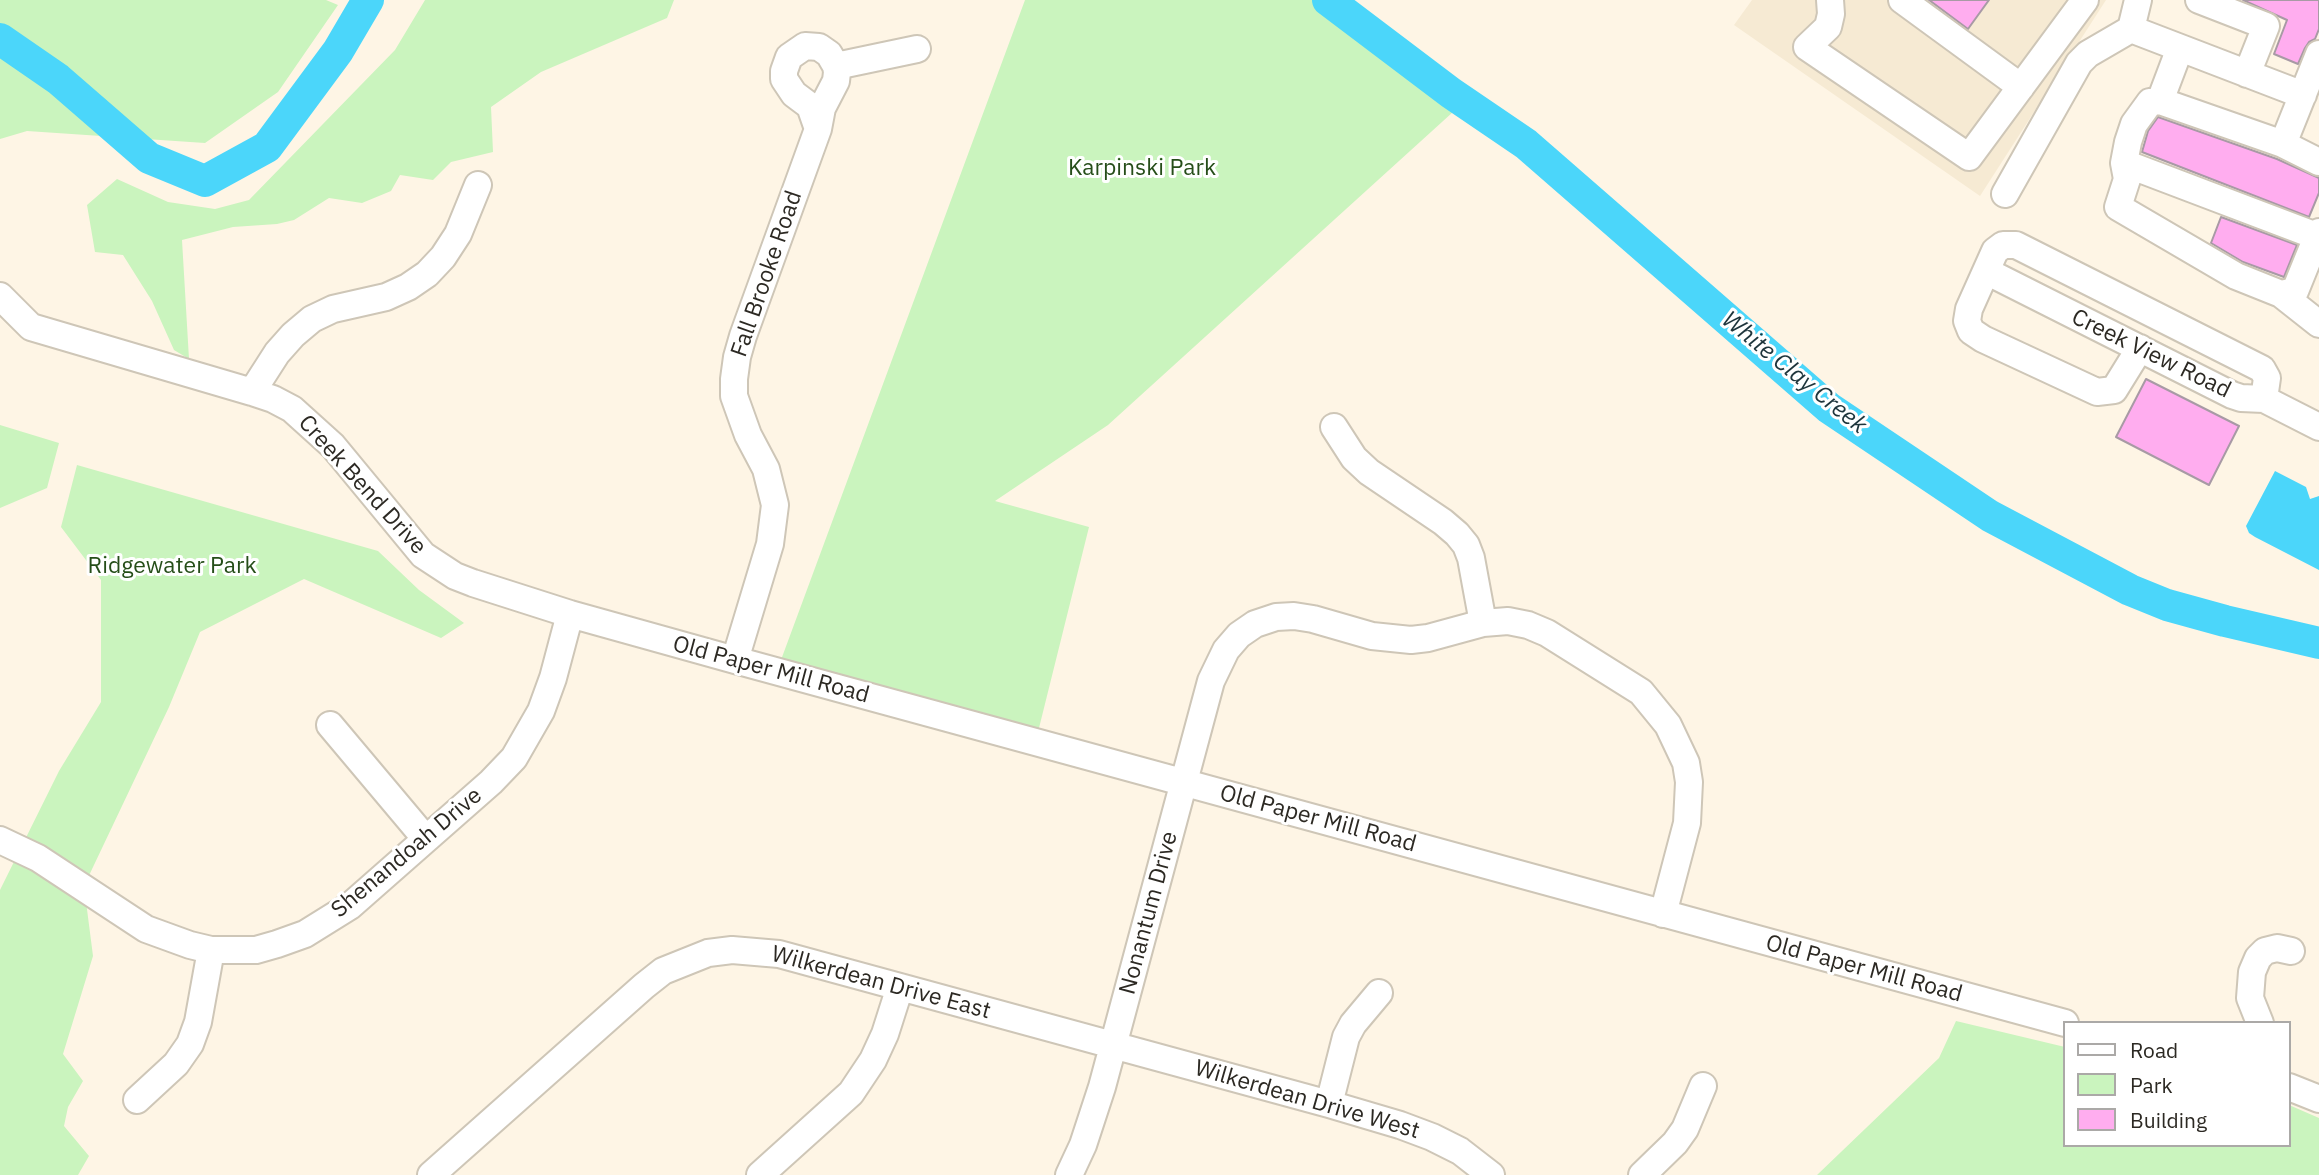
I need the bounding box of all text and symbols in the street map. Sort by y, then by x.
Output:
park label: Karpinski Park [1068,154,1216,182]
street label: Fall Brooke Road [726,187,808,361]
street label: Creek View Road [2067,304,2235,404]
water label: White Clay Creek [1716,306,1872,440]
street label: Creek Bend Drive [292,410,432,560]
park label: Ridgewater Park [87,552,257,580]
street label: Old Paper Mill Road [670,630,872,710]
street label: Old Paper Mill Road [1217,779,1419,859]
street label: Shenandoah Drive [326,782,488,924]
street label: Nonantum Drive [1114,828,1184,998]
street label: Old Paper Mill Road [1763,929,1965,1009]
street label: Wilkerdean Drive East [769,940,993,1026]
legend [2064,1021,2291,1147]
text: Road [2130,1036,2178,1064]
street label: Wilkerdean Drive West [1191,1055,1423,1145]
text: Park [2130,1071,2173,1099]
text: Building [2130,1106,2207,1134]

